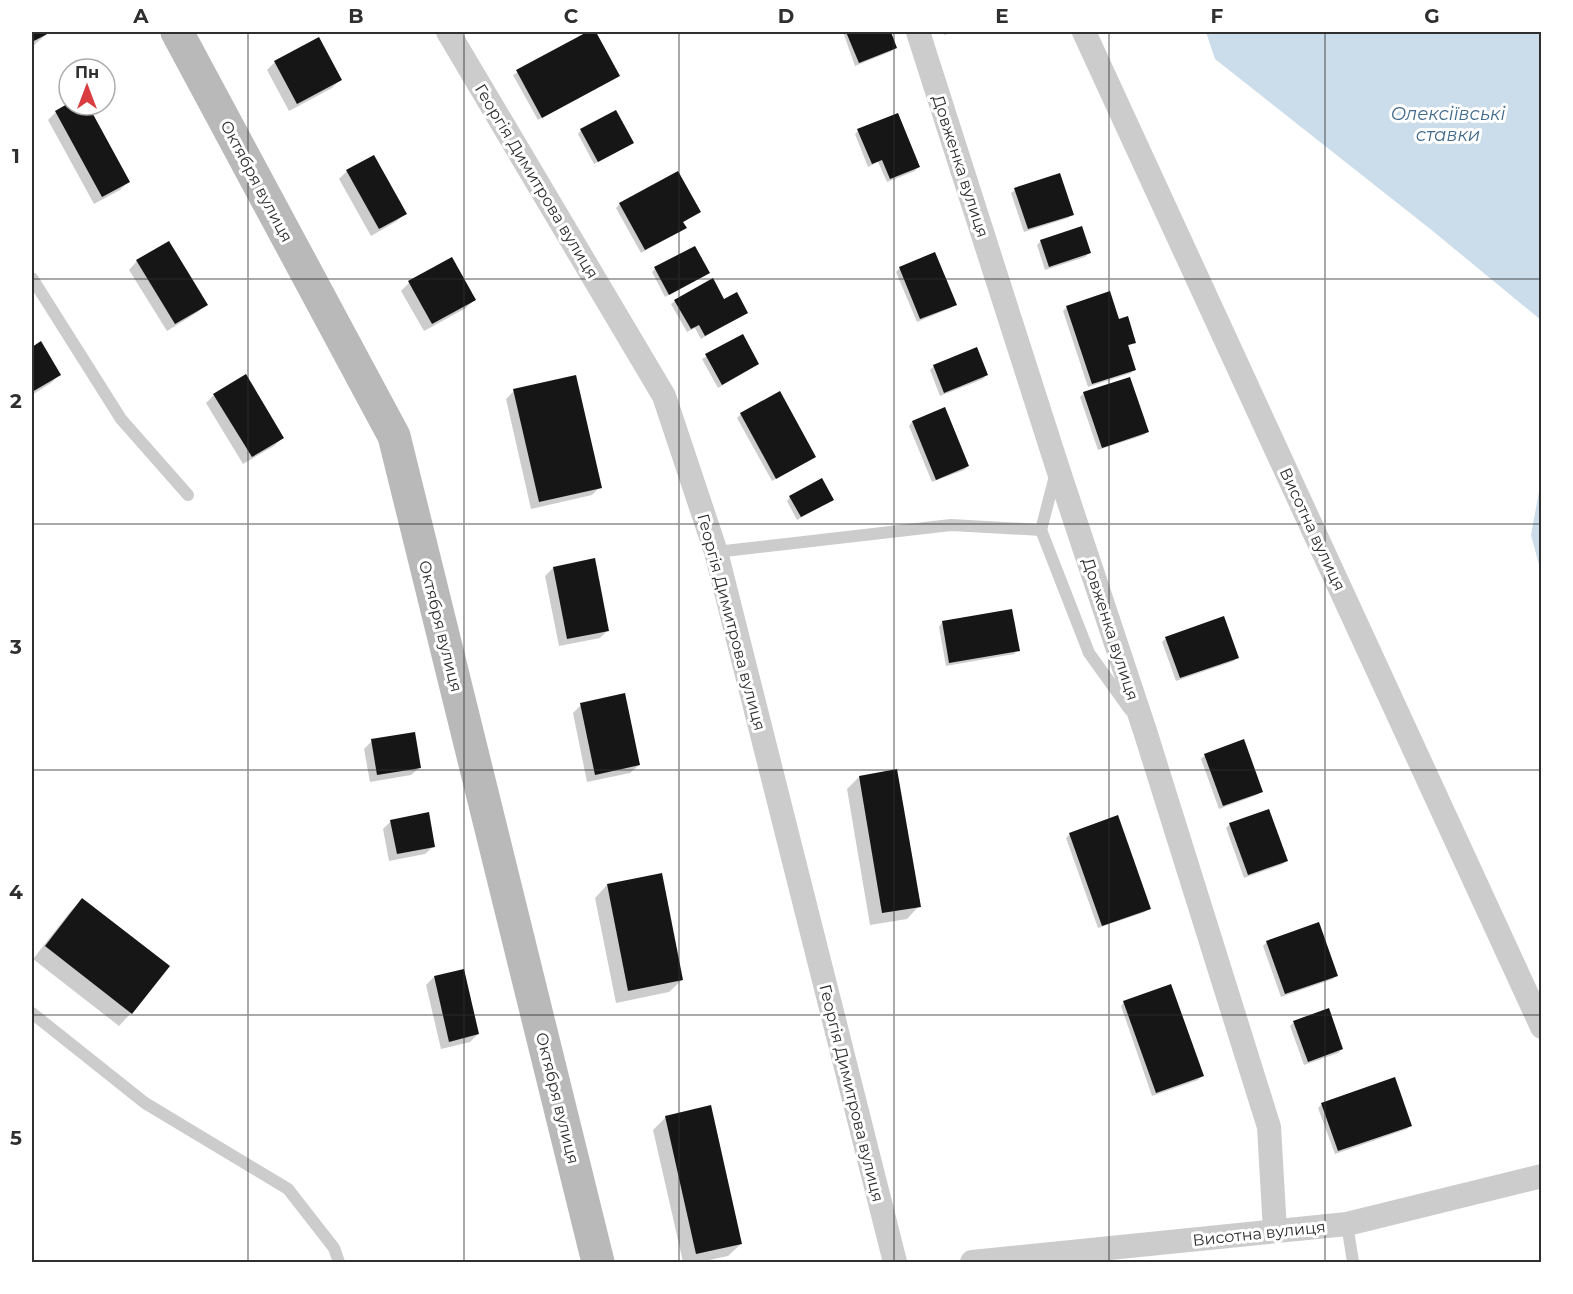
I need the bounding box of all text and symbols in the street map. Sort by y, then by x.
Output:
text: A [132,4,149,28]
text: B [348,4,364,28]
text: C [564,4,579,28]
text: D [778,4,794,28]
text: E [995,4,1009,28]
text: F [1211,4,1224,28]
text: G [1424,4,1440,28]
north arrow [57,57,117,117]
text: Пн [75,63,99,82]
street label: Георгія Димитрова вулиця [471,81,602,282]
street label: Довженка вулиця [929,93,993,240]
water label: Олексіївські ставки [1391,103,1505,146]
street label: Октября вулиця [216,117,297,245]
text: 1 [12,144,20,168]
text: 2 [10,389,22,413]
street label: Висотна вулиця [1276,465,1349,594]
street label: Георгія Димитрова вулиця [693,512,770,733]
street label: Довженка вулиця [1079,556,1143,703]
street label: Октября вулиця [415,558,466,694]
text: 3 [9,635,22,659]
text: 4 [9,880,23,904]
street label: Георгія Димитрова вулиця [815,982,888,1204]
street label: Октября вулиця [532,1030,583,1166]
text: 5 [10,1126,22,1150]
street label: Висотна вулиця [1192,1217,1327,1250]

